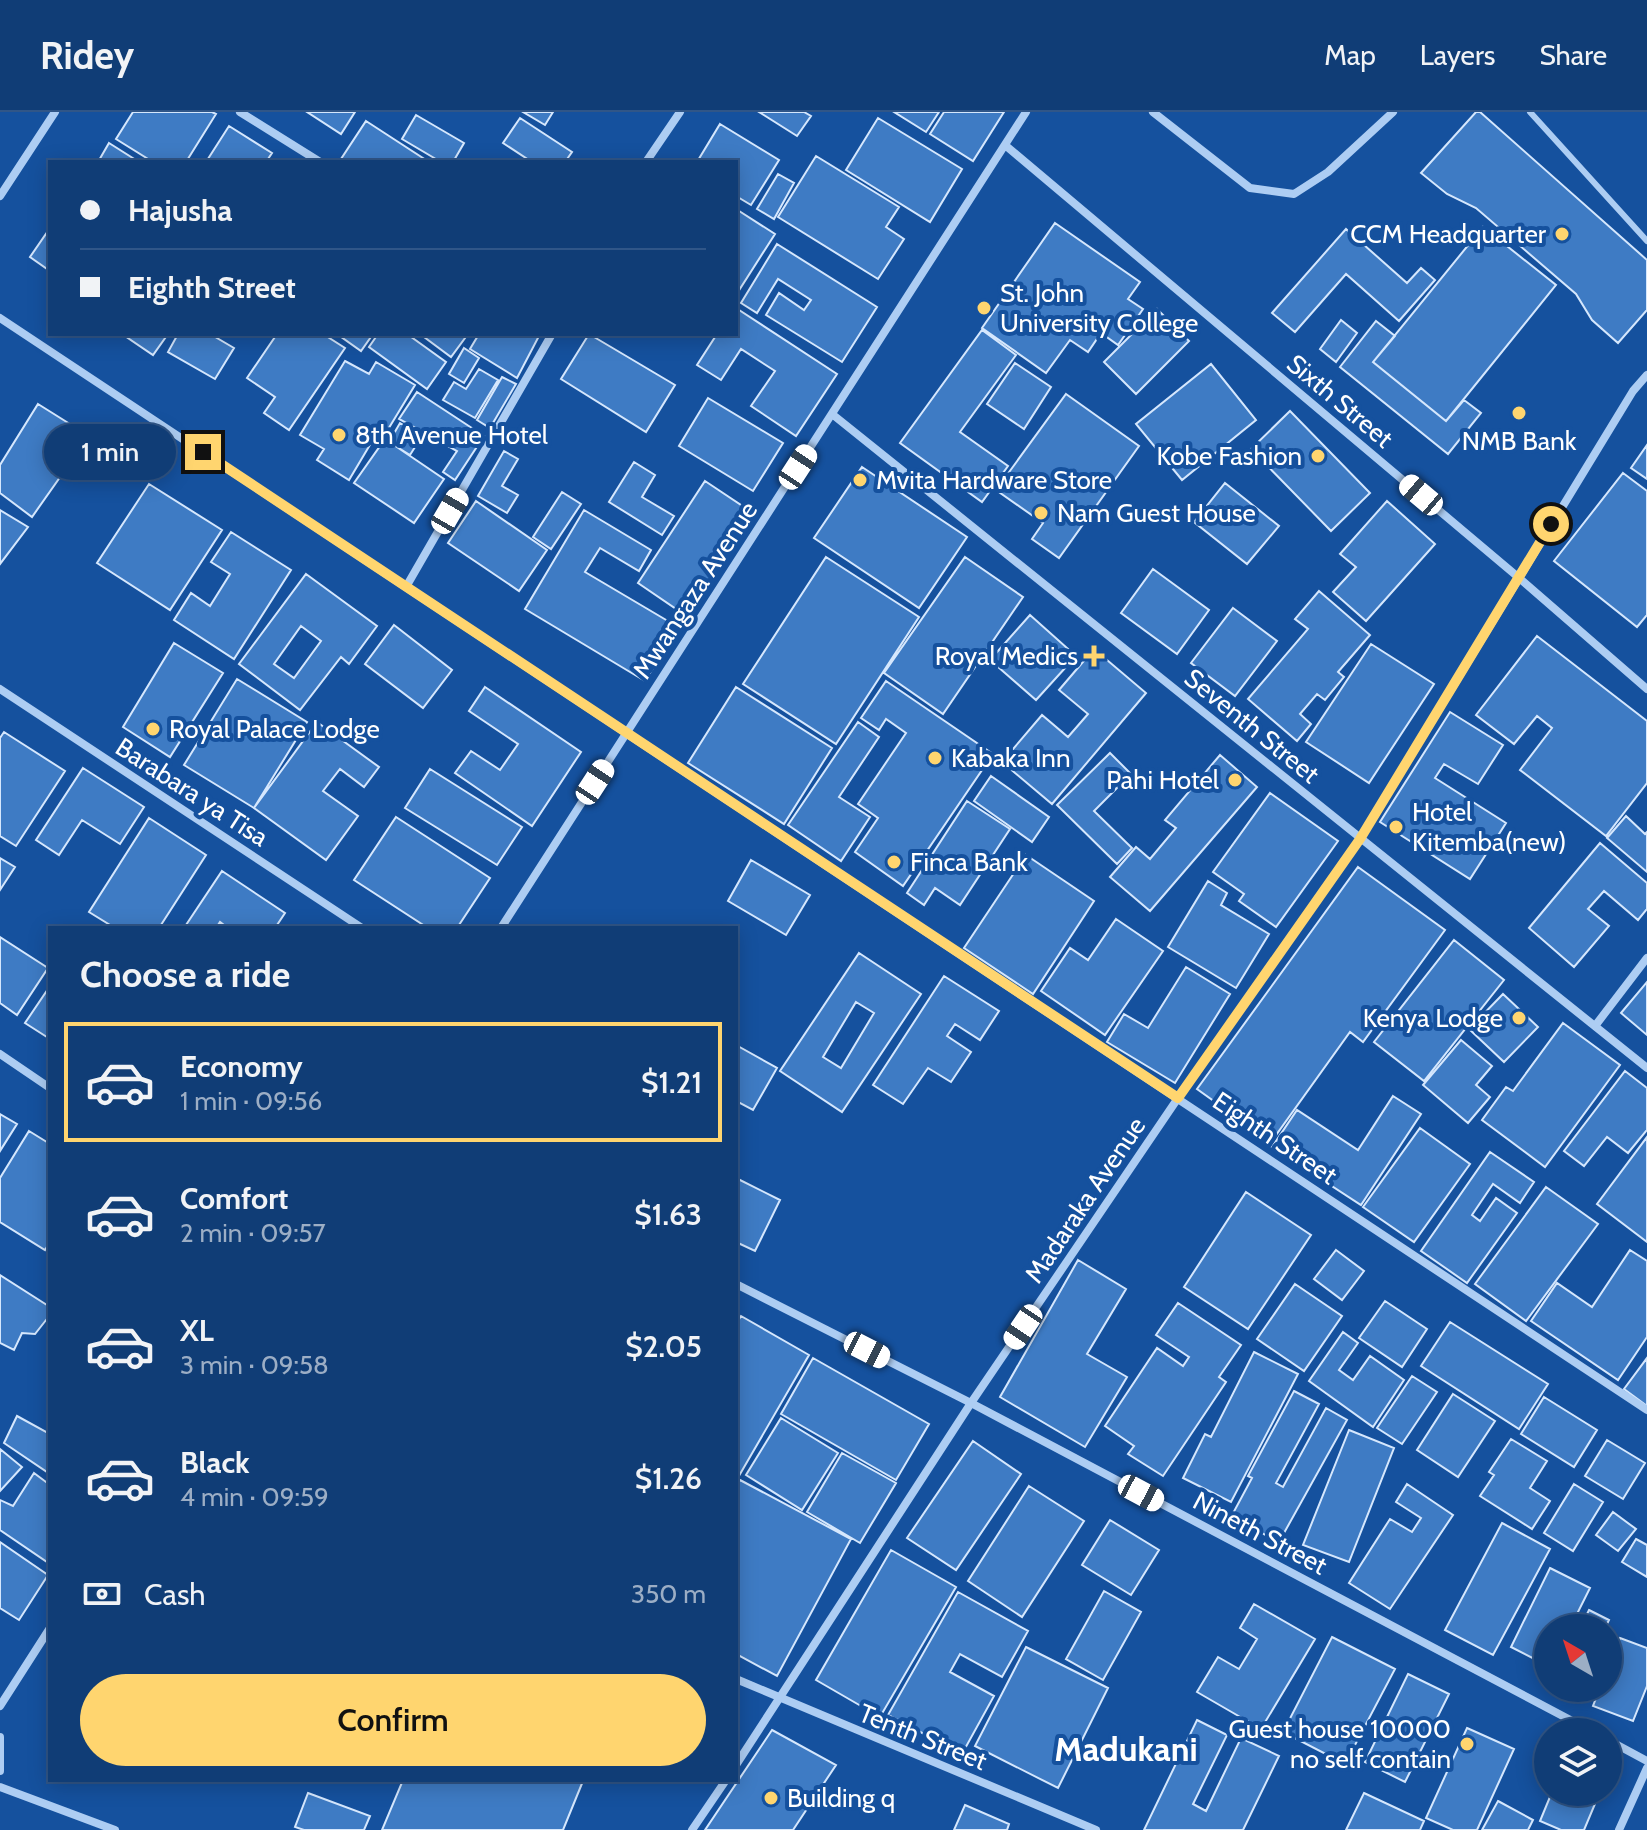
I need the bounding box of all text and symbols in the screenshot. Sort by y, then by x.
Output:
text: Ridey [40,32,134,79]
text: Map [1324,38,1376,72]
text: Layers [1420,38,1495,72]
text: Share [1539,38,1607,72]
text: Hajusha [128,192,232,229]
place label: CCM Headquarter [1350,218,1547,250]
marker: CCM Headquarter [1553,225,1571,243]
text: Eighth Street [128,269,296,306]
place label: St. John University College [1000,277,1198,339]
marker: St. John University College [975,299,993,317]
street label: Sixth Street [1281,347,1400,455]
marker: NMB Bank [1510,404,1528,422]
place label: 8th Avenue Hotel [355,419,548,451]
callout: 1 min [43,424,175,480]
place label: NMB Bank [1462,425,1577,457]
marker: 8th Avenue Hotel [330,426,348,444]
route end [185,434,221,470]
text: 1 min [81,436,139,468]
car [775,440,821,494]
place label: Kobe Fashion [1156,440,1302,472]
marker: Kobe Fashion [1309,447,1327,465]
place label: Mvita Hardware Store [876,464,1112,496]
car [1395,470,1447,520]
marker: Mvita Hardware Store [851,471,869,489]
car [428,484,472,538]
street label: Mwangaza Avenue [626,495,764,685]
place label: Nam Guest House [1057,497,1256,529]
marker: Nam Guest House [1032,504,1050,522]
route start [1533,506,1569,542]
place label: Royal Medics [935,640,1078,672]
marker: Royal Medics [1085,647,1103,665]
street label: Seventh Street [1178,662,1326,790]
place label: Royal Palace Lodge [169,713,380,745]
marker: Royal Palace Lodge [144,720,162,738]
street label: Barabara ya Tisa [110,731,275,853]
place label: Kabaka Inn [951,742,1070,774]
marker: Kabaka Inn [926,749,944,767]
car [572,755,618,809]
place label: Pahi Hotel [1106,764,1219,796]
marker: Pahi Hotel [1226,771,1244,789]
place label: Hotel Kitemba(new) [1412,796,1566,858]
marker: Hotel Kitemba(new) [1387,818,1405,836]
place label: Finca Bank [910,846,1028,878]
marker: Finca Bank [885,853,903,871]
text: Choose a ride [80,952,290,996]
place label: Kenya Lodge [1363,1002,1503,1034]
marker: Kenya Lodge [1510,1009,1528,1027]
icon: car [84,1046,156,1118]
text: Economy [180,1048,303,1085]
text: $1.21 [641,1064,702,1101]
text: 1 min · 09:56 [180,1085,322,1117]
street label: Eighth Street [1207,1085,1343,1191]
street label: Madaraka Avenue [1018,1111,1152,1289]
icon: car [84,1178,156,1250]
text: Comfort [180,1180,288,1217]
text: $1.63 [634,1196,702,1233]
text: 2 min · 09:57 [180,1217,326,1249]
car [1000,1300,1046,1354]
icon: car [84,1310,156,1382]
text: XL [180,1312,214,1349]
text: $2.05 [625,1328,702,1365]
car [840,1328,894,1372]
text: 3 min · 09:58 [180,1349,329,1381]
icon: car [84,1442,156,1514]
text: Black [180,1444,250,1481]
text: $1.26 [635,1460,702,1497]
car [1114,1471,1168,1515]
text: 4 min · 09:59 [180,1481,329,1513]
street label: Nineth Street [1188,1484,1333,1582]
icon: cash [80,1572,124,1616]
text: Cash [144,1576,206,1613]
text: 350 m [631,1578,706,1610]
north arrow [1534,1614,1622,1702]
map controls [1534,1614,1622,1806]
button: Confirm [80,1674,706,1766]
street label: Tenth Street [854,1697,992,1777]
place label: Guest house 10000 no self contain [1228,1713,1451,1775]
button: layers [1534,1718,1622,1806]
district label: Madukani [1054,1728,1198,1770]
marker: Guest house 10000 no self contain [1458,1735,1476,1753]
place label: Building q [787,1782,895,1814]
marker: Building q [762,1789,780,1807]

